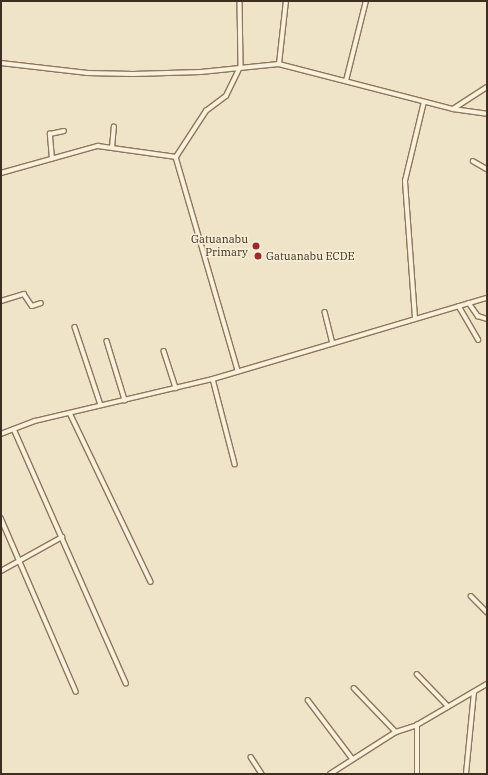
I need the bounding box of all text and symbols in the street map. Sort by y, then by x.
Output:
place label: Gatuanabu Primary [191,233,248,259]
marker: Gatuanabu Primary [251,241,261,251]
place label: Gatuanabu ECDE [266,249,355,263]
marker: Gatuanabu ECDE [253,251,263,261]

